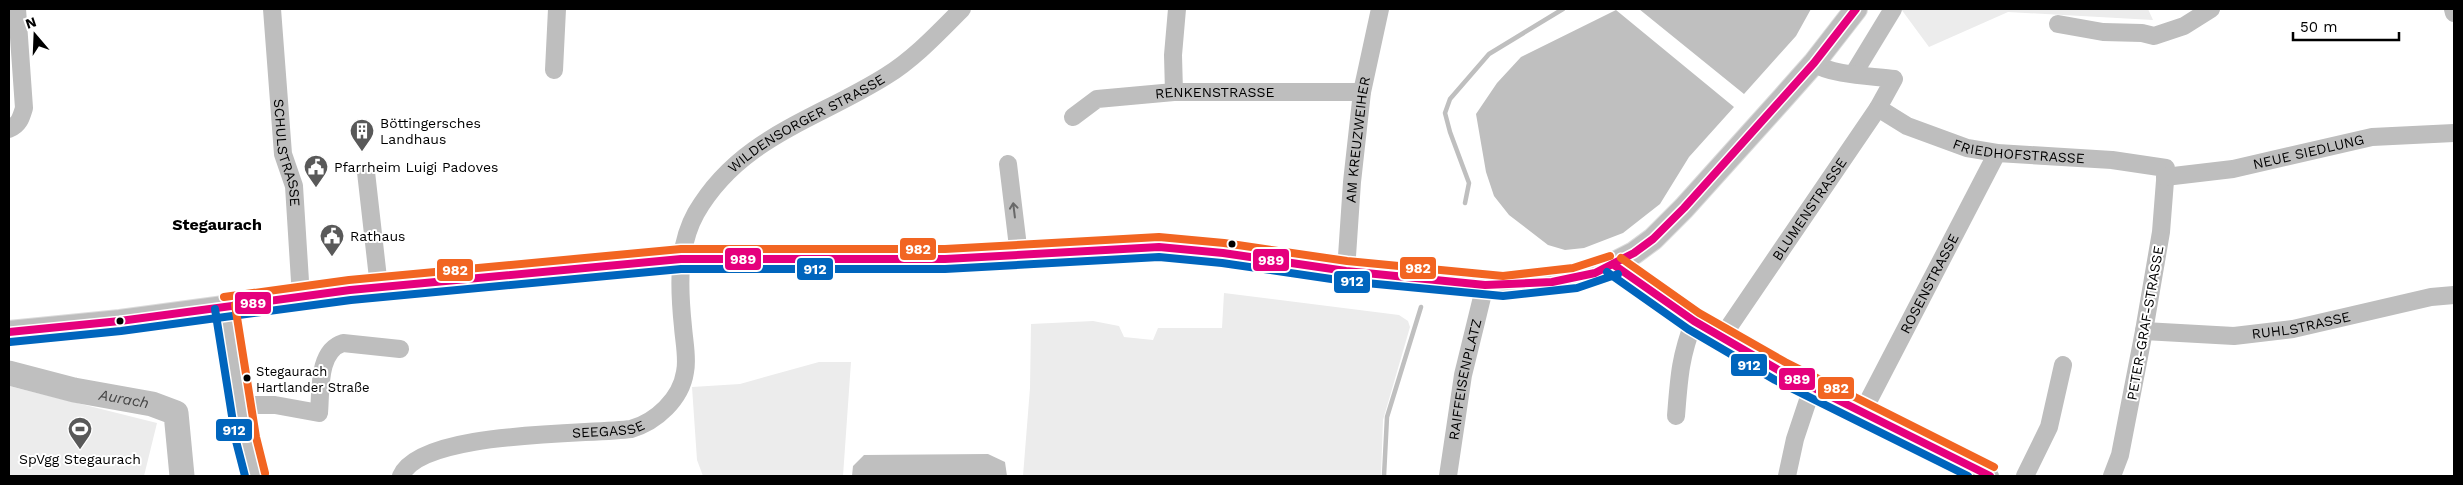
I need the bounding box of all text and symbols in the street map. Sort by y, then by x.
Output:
north arrow [10,10,60,60]
scale bar [2293,10,2399,42]
text: N [23,13,38,32]
text: 50 m [2300,18,2337,36]
street label: WILDENSORGER STRASSE [725,71,888,176]
street label: AM KREUZWEIHER [1343,75,1373,203]
street label: RENKENSTRASSE [1154,84,1274,102]
street label: SCHULSTRASSE [271,98,303,207]
place label: Böttingersches Landhaus [380,115,481,147]
building icon: Böttingersches Landhaus [349,118,375,152]
street label: NEUE SIEDLUNG [2251,131,2366,172]
street label: FRIEDHOFSTRASSE [1951,136,2085,166]
public building icon: Pfarrheim Luigi Padoves [303,154,329,188]
street label: BLUMENSTRASSE [1769,154,1850,263]
place label: Pfarrheim Luigi Padoves [334,159,498,175]
one-way arrow [1009,202,1019,218]
district label: Stegaurach [172,215,262,234]
public building icon: Rathaus [319,223,345,257]
place label: Rathaus [350,228,405,244]
street label: ROSENSTRASSE [1897,231,1962,336]
line badge: 982 [899,237,937,261]
unlabelled marker [1227,239,1237,249]
text: 982 [905,241,931,257]
street label: PETER-GRAF-STRASSE [2124,244,2166,401]
line badge: 989 [724,247,762,271]
line badge: 989 [1252,248,1290,272]
text: 989 [730,251,756,267]
text: 989 [1258,252,1284,268]
line badge: 982 [1399,256,1437,280]
line badge: 912 [796,257,834,281]
line badge: 982 [436,258,474,282]
text: 982 [1405,260,1431,276]
text: 912 [803,261,827,277]
text: 982 [442,262,468,278]
line badge: 912 [1333,270,1371,294]
text: 912 [1340,273,1364,289]
line badge: 989 [234,291,272,315]
text: 989 [240,295,266,311]
street label: RUHLSTRASSE [2251,308,2352,342]
unlabelled marker [115,316,125,326]
street label: RAIFFEISENPLATZ [1445,317,1484,441]
line badge: 912 [1730,353,1768,377]
text: 912 [1737,357,1761,373]
place label: Stegaurach Hartlander Straße [256,364,369,395]
line badge: 989 [1778,367,1816,391]
text: 989 [1784,371,1810,387]
marker: Stegaurach Hartlander Straße [242,373,252,383]
line badge: 982 [1817,376,1855,400]
text: 982 [1823,380,1849,396]
water label: Aurach [97,385,150,412]
sports icon: SpVgg Stegaurach [67,416,93,450]
street label: SEEGASSE [572,417,647,441]
line badge: 912 [215,418,253,442]
text: 912 [222,422,246,438]
place label: SpVgg Stegaurach [19,451,141,467]

